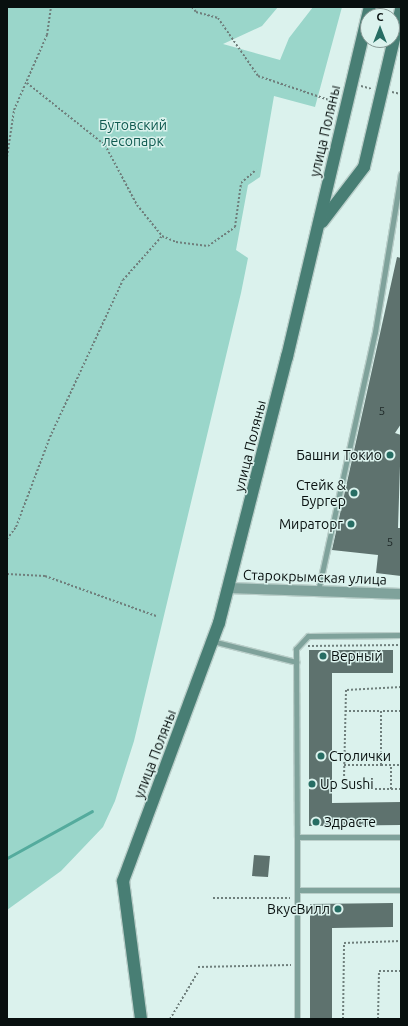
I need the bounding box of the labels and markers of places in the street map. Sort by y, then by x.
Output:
place label: Башни Токио [296,447,382,463]
marker: Башни Токио [385,450,395,460]
place label: Стейк & Бургер [296,477,346,510]
marker: Стейк & Бургер [349,488,359,498]
place label: Мираторг [279,516,343,532]
marker: Мираторг [346,519,356,529]
place label: Верный [331,648,383,664]
marker: Верный [318,651,328,661]
place label: Столички [329,748,391,764]
marker: Столички [316,751,326,761]
place label: Up Sushi [320,776,374,792]
marker: Up Sushi [307,779,317,789]
place label: Здрасте [324,814,376,830]
marker: Здрасте [311,817,321,827]
place label: ВкусВилл [267,901,330,917]
marker: ВкусВилл [333,904,343,914]

